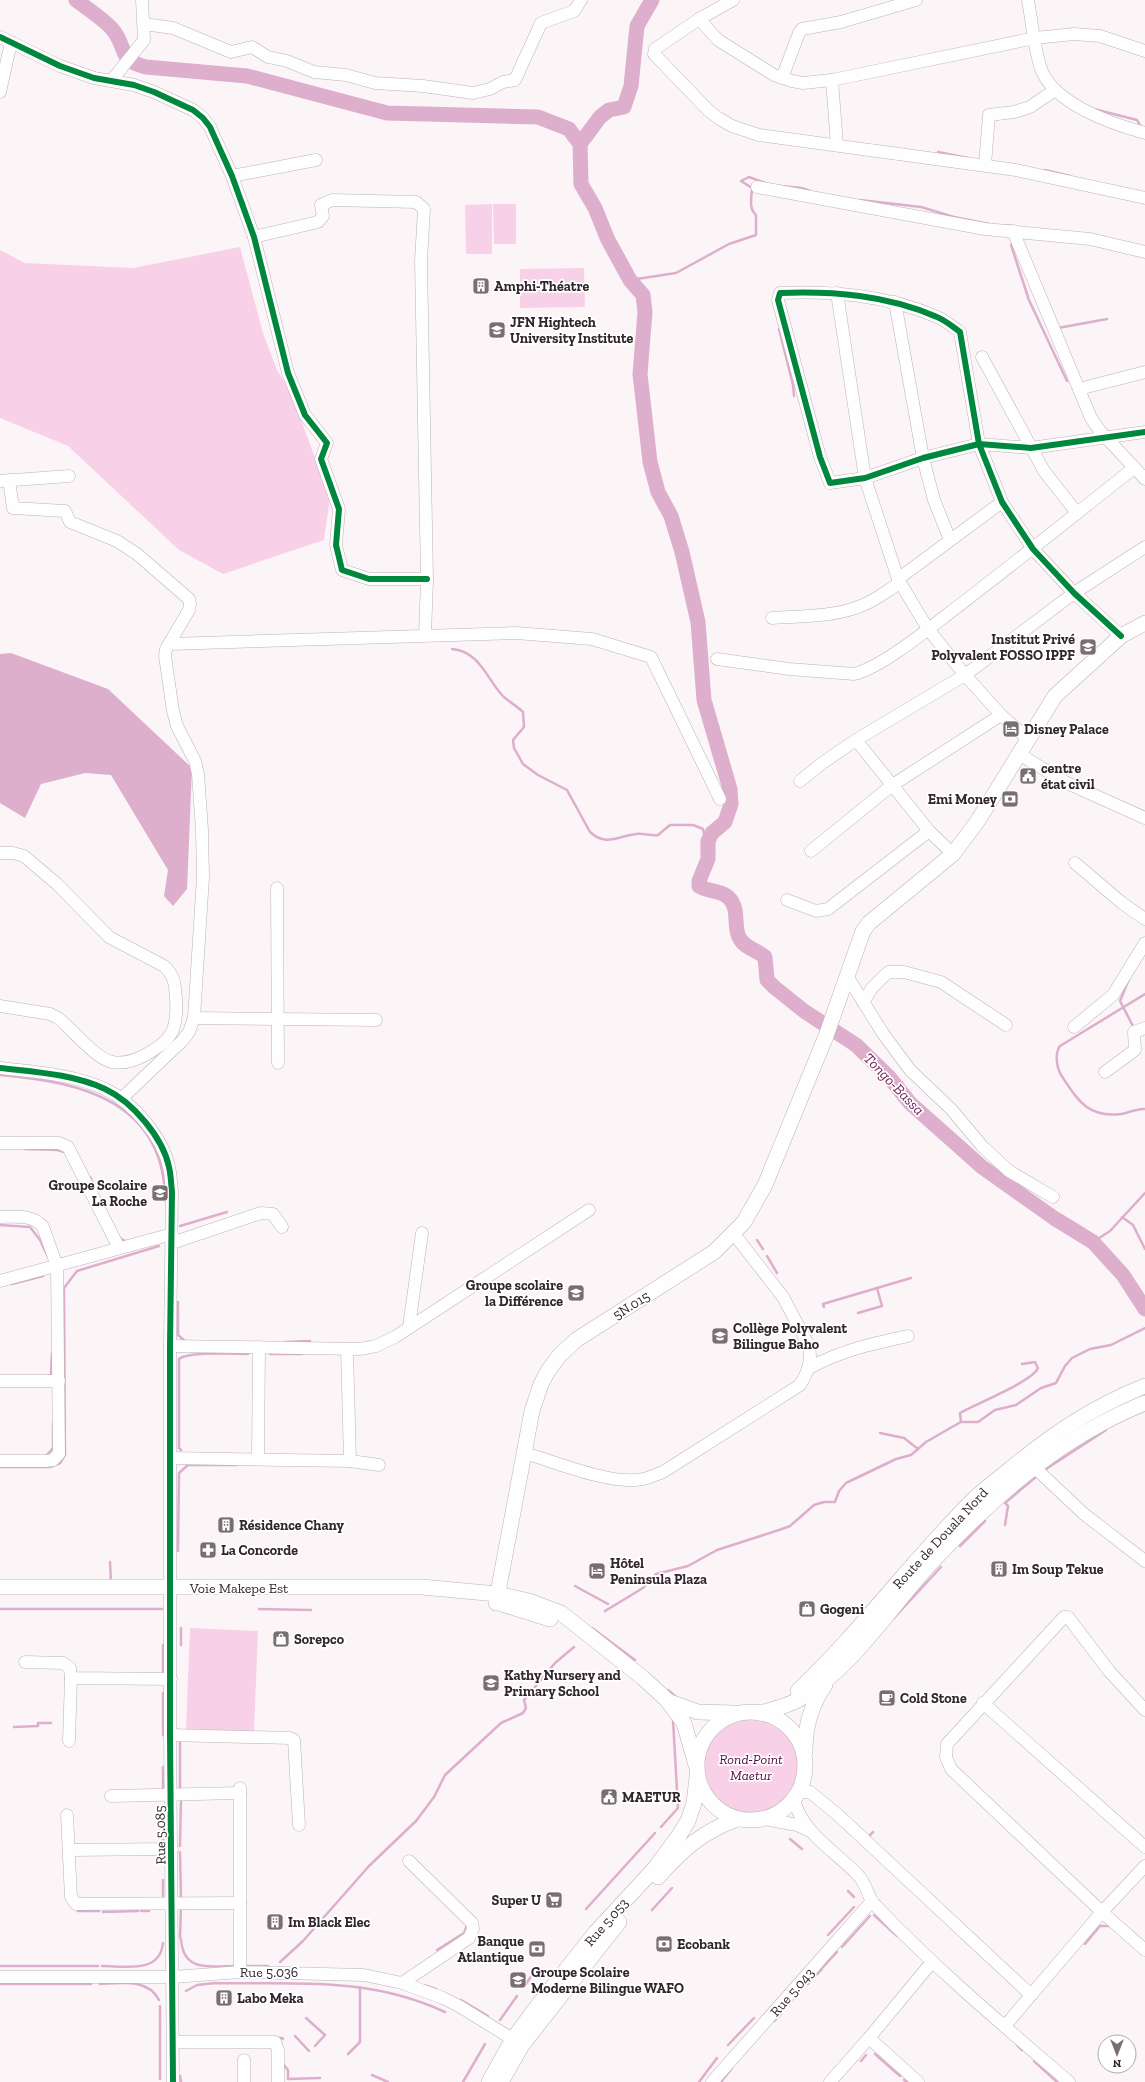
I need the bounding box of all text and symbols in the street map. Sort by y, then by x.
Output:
building icon: Amphi-Théatre [471,276,491,296]
place label: Amphi-Théatre [494,278,590,295]
place label: JFN Hightech University Institute [510,314,634,347]
school or university icon: JFN Hightech University Institute [487,320,507,340]
place label: Institut Privé Polyvalent FOSSO IPPF [931,631,1075,664]
school or university icon: Institut Privé Polyvalent FOSSO IPPF [1078,637,1098,657]
hotel icon: Disney Palace [1001,719,1021,739]
place label: Disney Palace [1024,721,1109,738]
place label: centre état civil [1041,760,1095,793]
public building icon: centre état civil [1018,766,1038,786]
bank icon: Emi Money [1000,789,1020,809]
place label: Emi Money [928,791,998,808]
water label: Tongo-Bassa [860,1049,928,1119]
place label: Groupe Scolaire La Roche [48,1177,147,1210]
school or university icon: Groupe Scolaire La Roche [150,1183,170,1203]
place label: Groupe scolaire la Différence [466,1277,563,1310]
school or university icon: Groupe scolaire la Différence [566,1283,586,1303]
street label: 5N.015 [610,1287,653,1323]
place label: Collège Polyvalent Bilingue Baho [733,1320,848,1353]
school or university icon: Collège Polyvalent Bilingue Baho [710,1326,730,1346]
street label: Route de Douala Nord [889,1484,992,1592]
building icon: Résidence Chany [216,1515,236,1535]
place label: Résidence Chany [239,1517,344,1534]
pharmacy icon: La Concorde [198,1540,218,1560]
place label: La Concorde [221,1542,298,1559]
place label: Hôtel Peninsula Plaza [610,1555,707,1588]
building icon: Im Soup Tekue [989,1559,1009,1579]
hotel icon: Hôtel Peninsula Plaza [587,1561,607,1581]
place label: Im Soup Tekue [1012,1561,1104,1578]
street label: Voie Makepe Est [189,1580,289,1597]
shop icon: Gogeni [797,1599,817,1619]
place label: Gogeni [820,1601,864,1618]
shop icon: Sorepco [271,1629,291,1649]
place label: Sorepco [294,1631,345,1648]
place label: Kathy Nursery and Primary School [504,1667,621,1700]
school or university icon: Kathy Nursery and Primary School [481,1673,501,1693]
cafe icon: Cold Stone [877,1688,897,1708]
place label: Cold Stone [900,1690,967,1707]
park label: Rond-Point Maetur [719,1751,783,1784]
public building icon: MAETUR [599,1787,619,1807]
place label: MAETUR [622,1789,681,1806]
street label: Rue 5.085 [151,1805,170,1865]
supermarket icon: Super U [544,1890,564,1910]
place label: Super U [492,1892,541,1909]
street label: Rue 5.053 [581,1895,632,1950]
building icon: Im Black Elec [265,1912,285,1932]
place label: Im Black Elec [288,1914,371,1931]
place label: Banque Atlantique [457,1933,524,1966]
bank icon: Ecobank [654,1934,674,1954]
place label: Ecobank [677,1936,730,1953]
bank icon: Banque Atlantique [527,1939,547,1959]
street label: Rue 5.036 [240,1964,298,1981]
place label: Groupe Scolaire Moderne Bilingue WAFO [531,1964,684,1997]
street label: Rue 5.043 [767,1965,818,2020]
school or university icon: Groupe Scolaire Moderne Bilingue WAFO [508,1970,528,1990]
building icon: Labo Meka [214,1988,234,2008]
place label: Labo Meka [237,1990,303,2007]
north arrow [1097,2034,1137,2074]
text: N [1112,2057,1121,2070]

